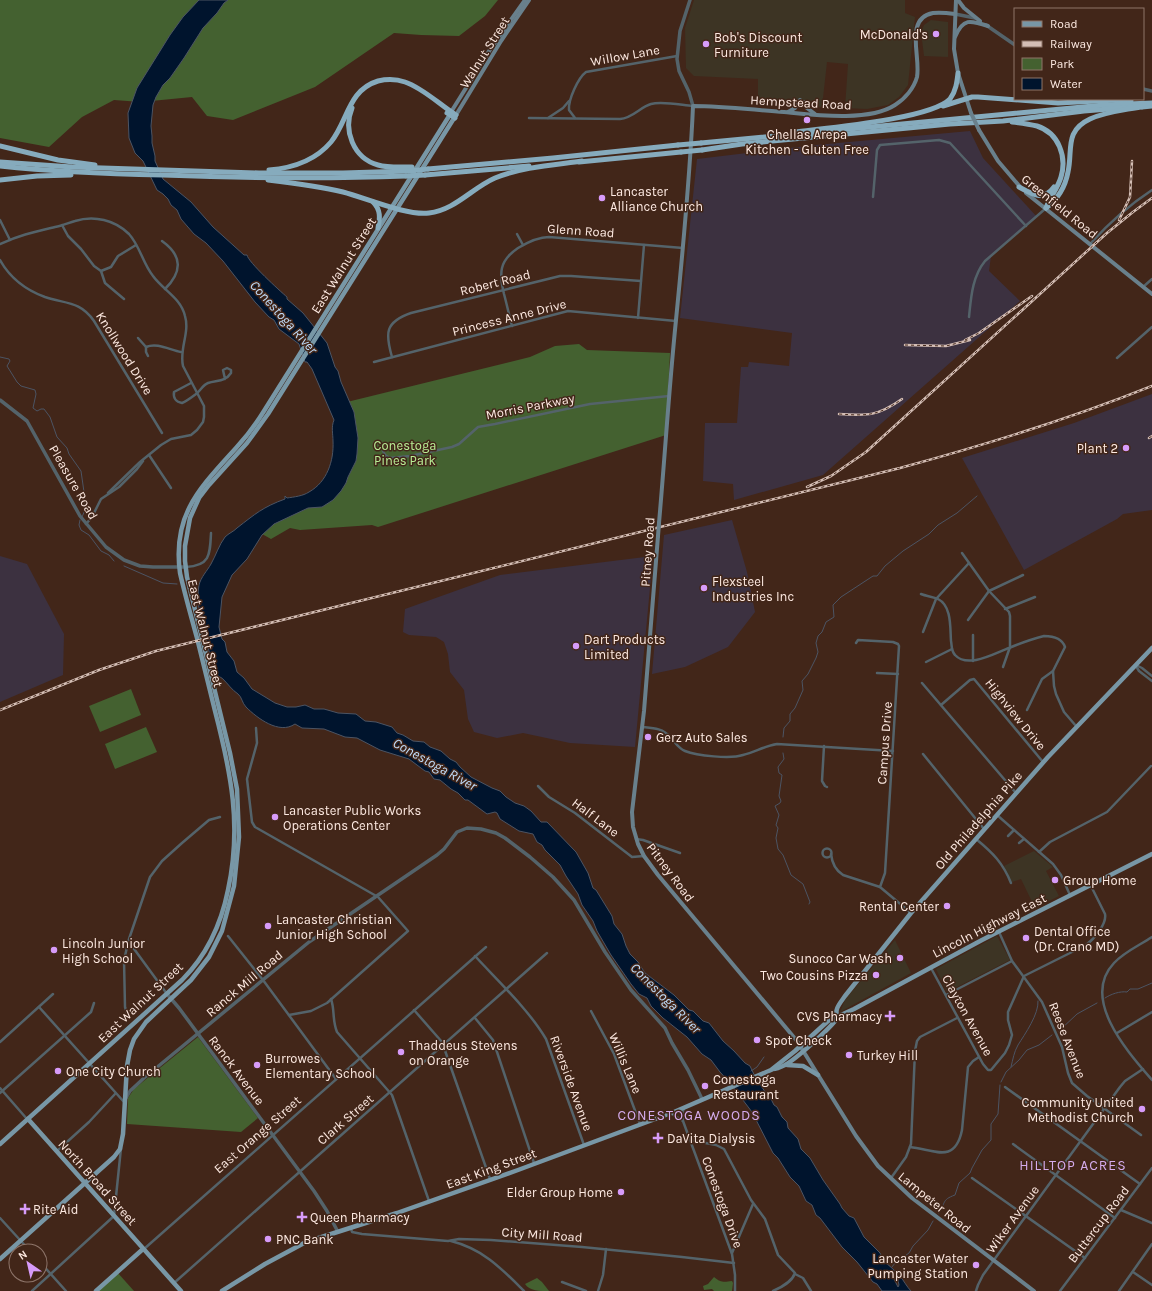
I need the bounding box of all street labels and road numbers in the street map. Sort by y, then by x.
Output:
street label: Walnut Street [456,14,512,91]
street label: Willow Lane [589,42,661,69]
street label: Hempstead Road [750,92,852,113]
street label: Greenfield Road [1019,171,1101,242]
street label: East Walnut Street [308,214,379,316]
street label: Glenn Road [547,221,615,240]
street label: Robert Road [458,266,532,298]
street label: Princess Anne Drive [451,296,568,339]
street label: Knollwood Drive [93,309,156,398]
street label: Morris Parkway [484,391,576,422]
street label: Pleasure Road [46,442,101,522]
street label: Pitney Road [638,517,657,587]
street label: East Walnut Street [185,578,226,689]
street label: Highview Drive [982,676,1049,753]
street label: Campus Drive [874,701,895,785]
street label: Old Philadelphia Pike [932,768,1025,872]
street label: Half Lane [569,795,622,840]
street label: Pitney Road [644,840,698,905]
street label: Lincoln Highway East [930,890,1049,961]
street label: Ranck Mill Road [203,947,286,1020]
street label: East Walnut Street [95,959,186,1046]
street label: Clayton Avenue [939,972,996,1059]
street label: Reese Avenue [1046,1000,1089,1081]
street label: Willis Lane [606,1031,645,1096]
street label: Ranck Avenue [206,1033,268,1108]
street label: Riverside Avenue [547,1033,596,1133]
street label: Clark Street [314,1091,377,1148]
street label: East Orange Street [211,1093,304,1176]
street label: North Broad Street [55,1136,140,1228]
street label: East King Street [444,1145,538,1192]
street label: Conestoga Drive [699,1154,746,1250]
street label: Lampeter Road [895,1169,974,1236]
street label: Wiker Avenue [983,1182,1042,1256]
street label: Buttercup Road [1065,1183,1132,1266]
street label: City Mill Road [501,1224,583,1245]

